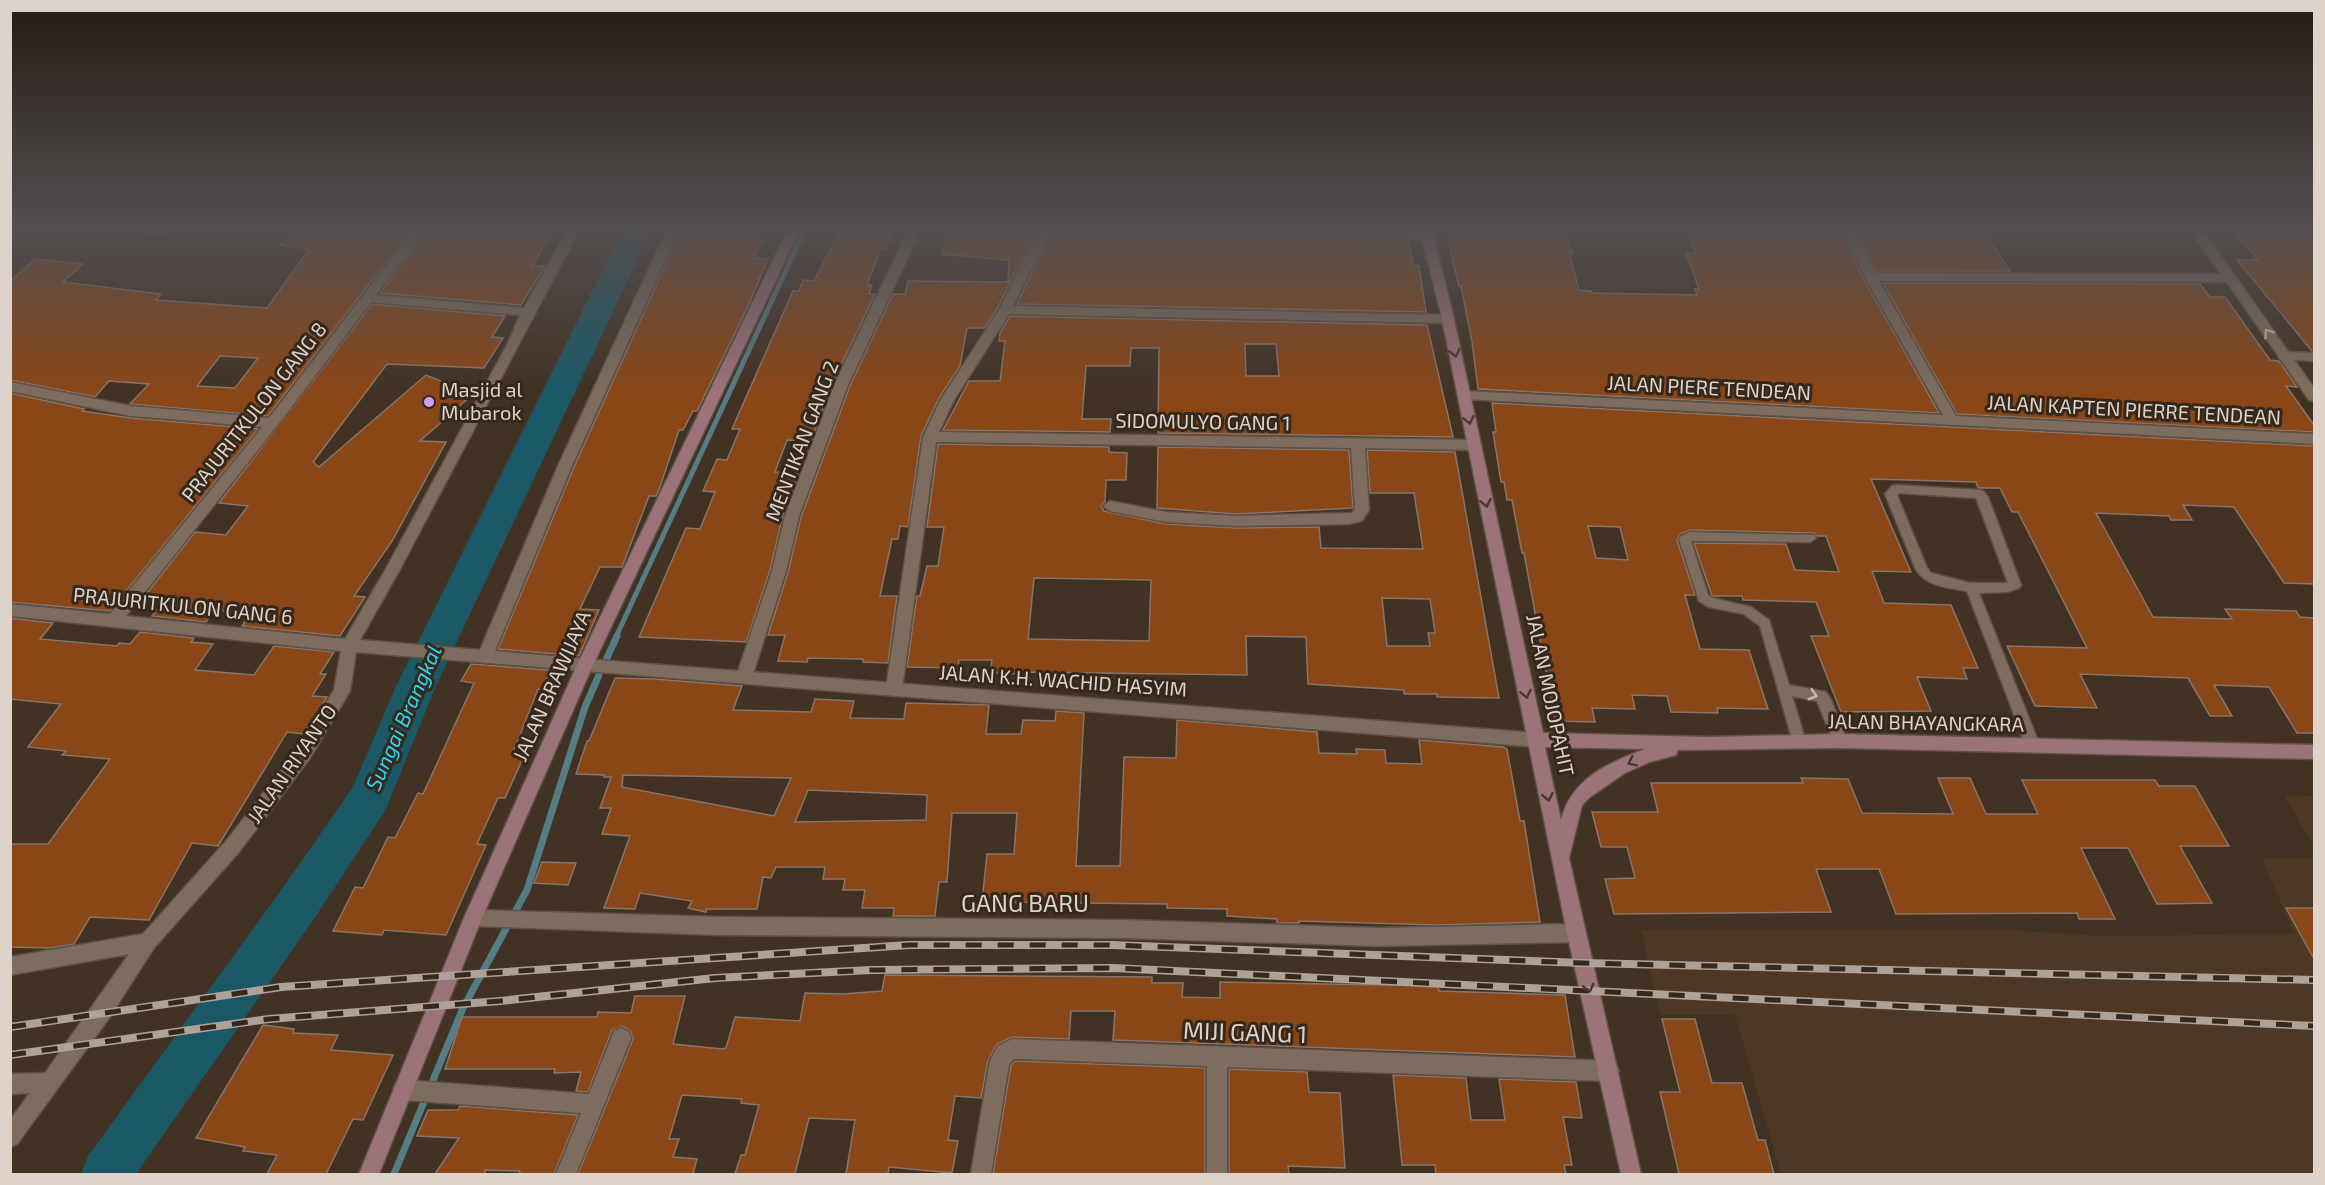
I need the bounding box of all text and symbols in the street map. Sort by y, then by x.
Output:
street label: PRAJURITKULON GANG 8 [176,317,331,506]
one-way arrow [2264,328,2275,339]
one-way arrow [1448,348,1461,358]
street label: MENTIKAN GANG 2 [759,357,843,524]
street label: JALAN PIERE TENDEAN [1606,370,1812,404]
place label: Masjid al Mubarok [441,377,523,424]
street label: JALAN KAPTEN PIERRE TENDEAN [1987,389,2282,429]
marker: Masjid al Mubarok [422,395,436,409]
street label: SIDOMULYO GANG 1 [1115,407,1291,435]
one-way arrow [1462,415,1475,425]
one-way arrow [1479,497,1492,507]
street label: PRAJURITKULON GANG 6 [72,582,294,628]
street label: JALAN BRAWIJAYA [507,606,595,765]
street label: JALAN MOJOPAHIT [1522,612,1580,778]
water label: Sungai Brangkal [359,641,446,794]
street label: JALAN K.H. WACHID HASYIM [938,659,1188,701]
one-way arrow [1519,688,1532,698]
one-way arrow [1807,688,1818,700]
street label: JALAN RIYANTO [241,699,341,828]
street label: JALAN BHAYANGKARA [1828,708,2025,736]
one-way arrow [1628,755,1638,766]
one-way arrow [1541,792,1554,802]
street label: GANG BARU [961,888,1089,917]
one-way arrow [1582,982,1595,992]
street label: MIJI GANG 1 [1183,1015,1308,1048]

